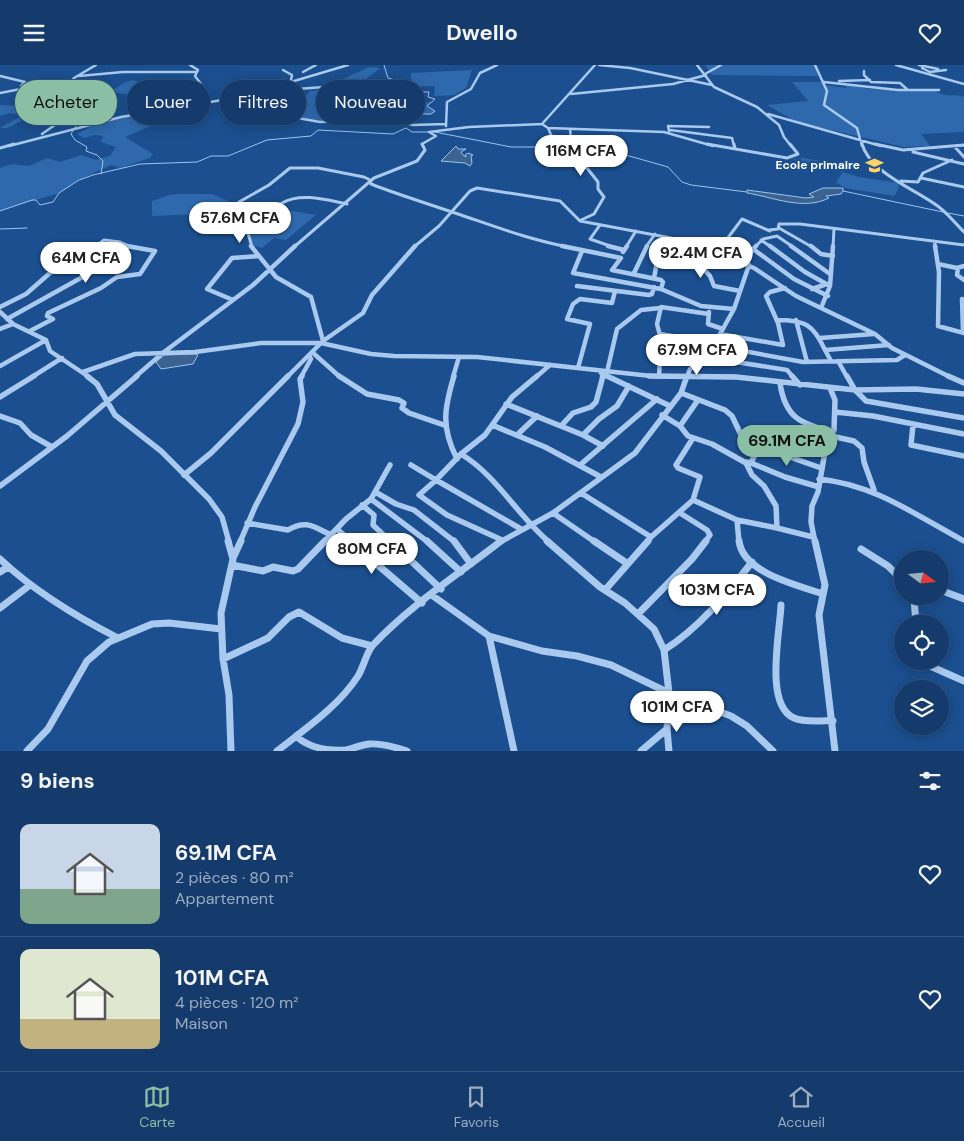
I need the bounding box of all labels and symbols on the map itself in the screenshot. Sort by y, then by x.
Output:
pin: 116M CFA [529,135,633,177]
school or university icon: Ecole primaire [864,155,884,175]
place label: Ecole primaire [775,157,860,173]
pin: 57.6M CFA [183,201,297,244]
pin: 92.4M CFA [644,237,758,279]
pin: 64M CFA [40,241,132,284]
pin: 67.9M CFA [640,333,754,376]
pin: 69.1M CFA [730,425,844,467]
pin: 80M CFA [326,533,418,575]
north arrow [894,550,949,605]
pin: 103M CFA [665,573,769,616]
pin: 101M CFA [625,691,729,733]

